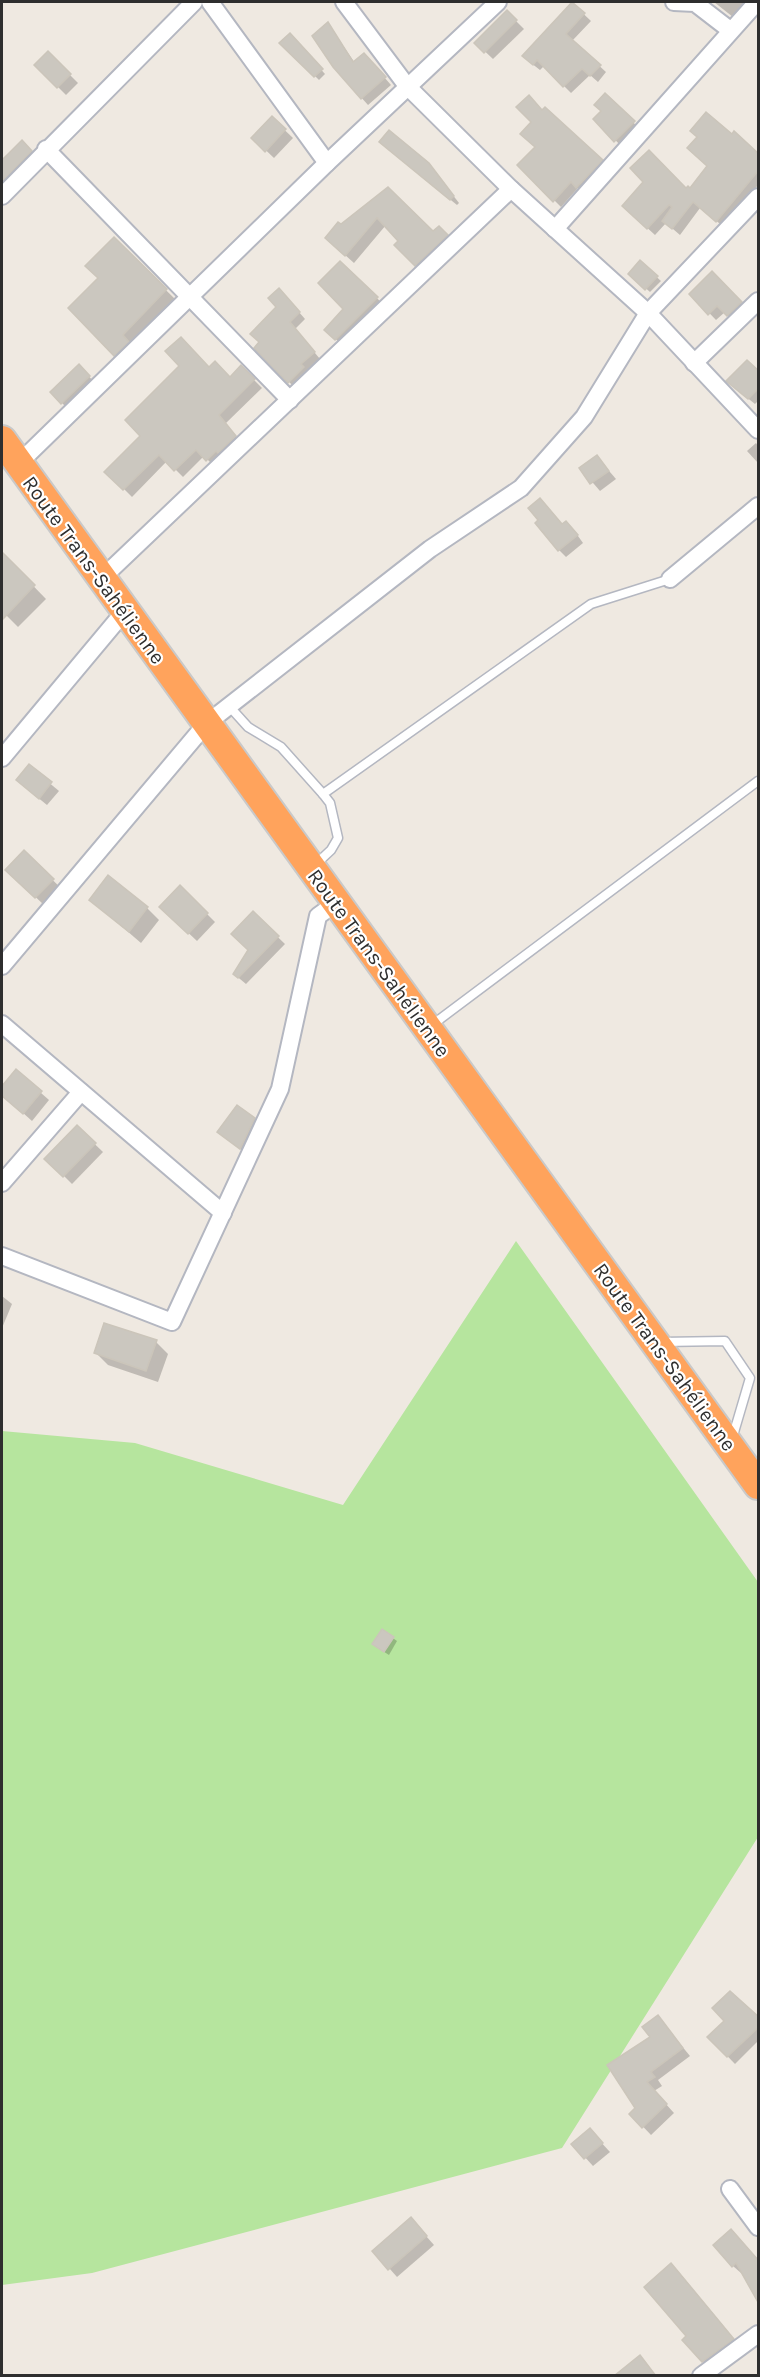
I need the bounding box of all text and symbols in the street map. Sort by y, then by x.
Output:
street label: Route Trans-Sahélienne [18,471,170,669]
street label: Route Trans-Sahélienne [303,864,455,1062]
street label: Route Trans-Sahélienne [589,1258,741,1456]

